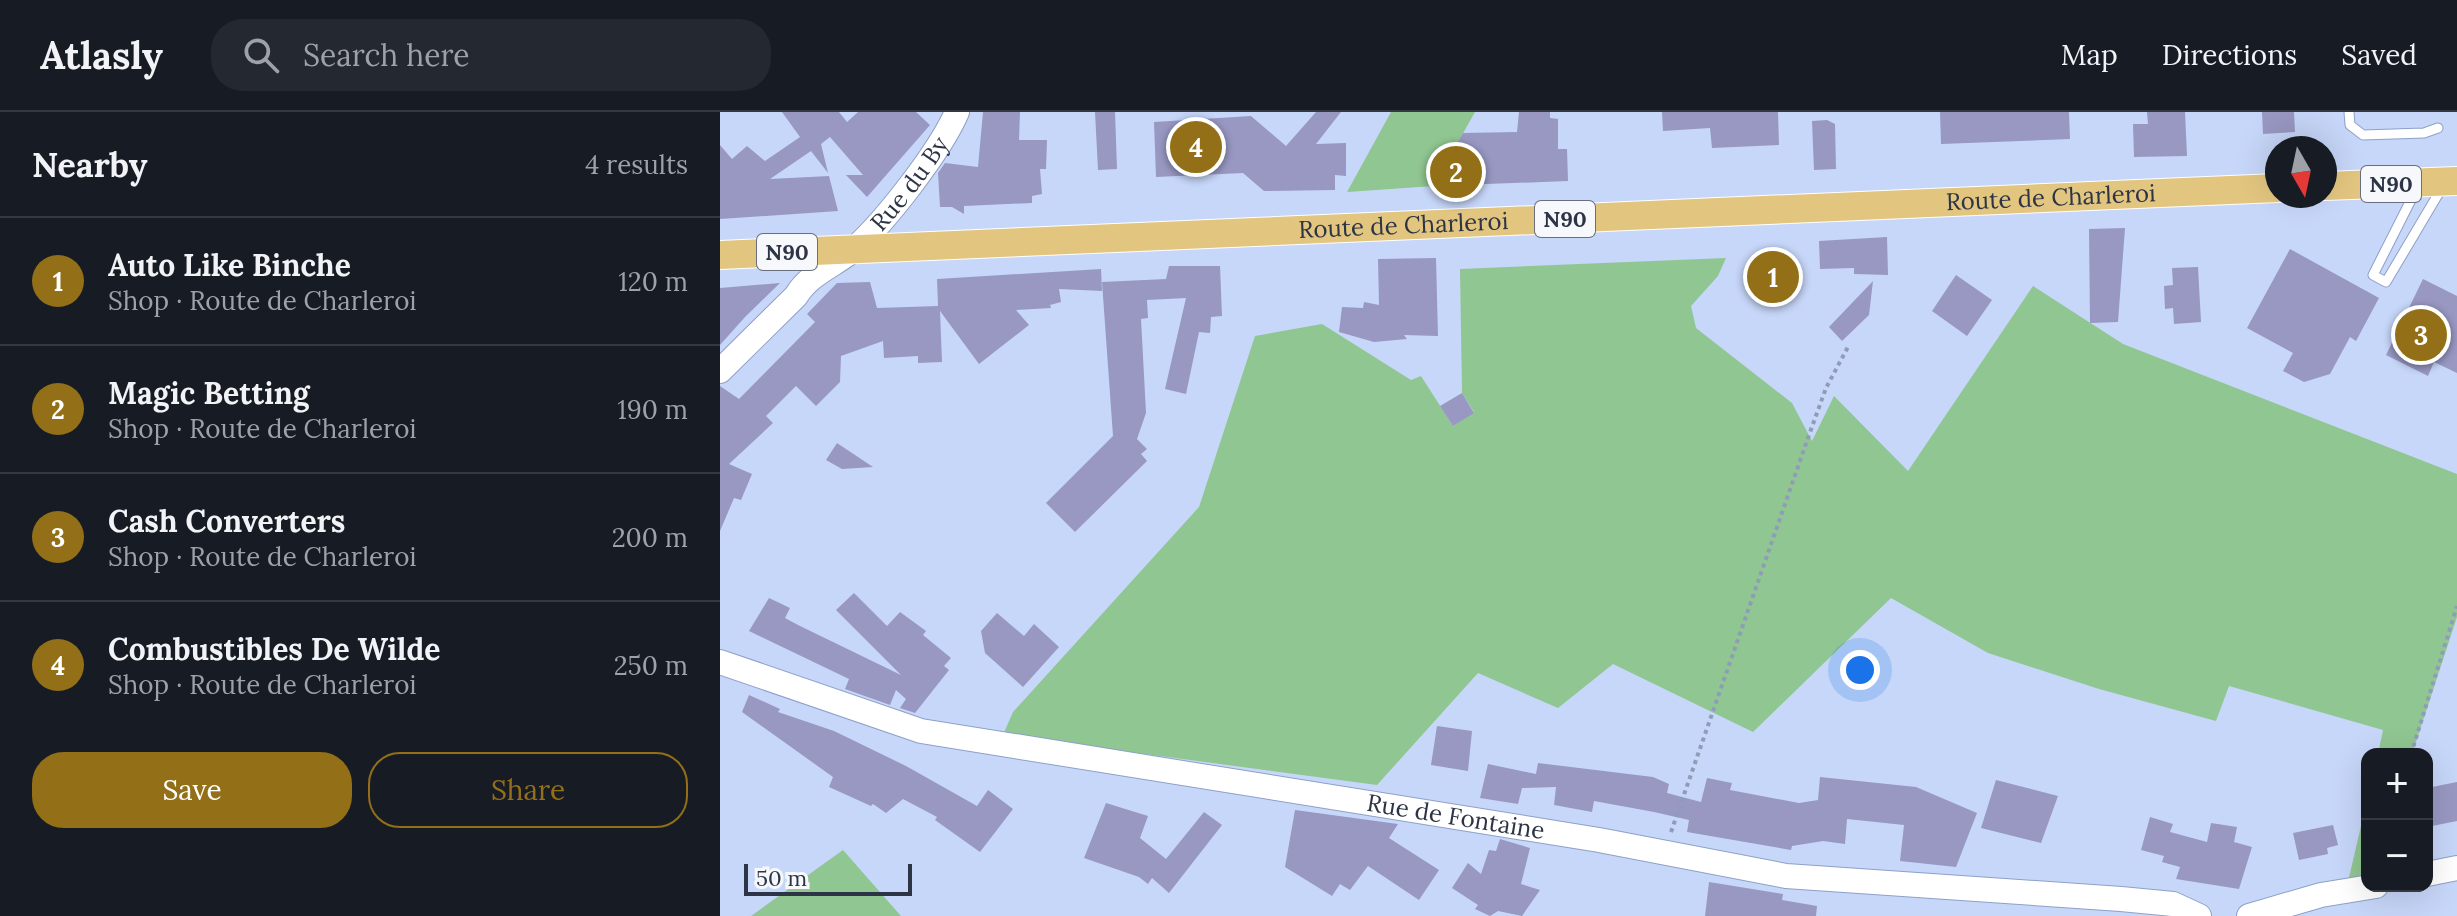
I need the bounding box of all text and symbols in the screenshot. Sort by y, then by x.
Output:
search box [211,19,771,91]
text: Atlasly [40,31,163,79]
icon: search [239,33,283,77]
text: Search here [303,36,470,74]
text: Map [2061,37,2118,73]
text: Directions [2162,37,2297,73]
text: Saved [2341,37,2417,73]
pin: 4 [1170,117,1222,177]
street label: Rue du By [864,130,955,237]
north arrow [2265,136,2337,208]
pin: 2 [1430,142,1482,202]
text: Nearby [32,143,148,186]
text: 4 results [585,148,688,181]
road number: N90 [2361,166,2421,202]
street label: Route de Charleroi [1945,177,2156,217]
road number: N90 [1535,201,1595,237]
street label: Route de Charleroi [1298,205,1509,245]
road number: N90 [757,234,817,270]
text: Auto Like Binche [108,246,351,284]
pin: 1 [1747,247,1799,307]
text: 1 [53,265,63,298]
text: 120 m [618,265,688,298]
text: Shop · Route de Charleroi [108,284,417,317]
pin: 3 [2395,305,2447,365]
text: Magic Betting [108,374,310,412]
text: 2 [51,393,65,426]
text: 190 m [617,393,688,426]
text: Shop · Route de Charleroi [108,412,417,445]
text: Cash Converters [108,502,345,540]
text: 3 [51,521,65,554]
text: 200 m [612,521,688,554]
text: Shop · Route de Charleroi [108,540,417,573]
text: Combustibles De Wilde [108,630,440,668]
text: 4 [51,649,65,682]
text: 250 m [614,649,688,682]
your location [1840,650,1880,690]
text: Shop · Route de Charleroi [108,668,417,701]
map controls [2361,748,2433,892]
button: + [2361,748,2433,820]
button: Save [32,752,352,828]
button: Share [368,752,688,828]
street label: Rue de Fontaine [1365,787,1547,846]
button: − [2361,820,2433,892]
scale bar [744,860,912,896]
text: 50 m [756,864,807,892]

